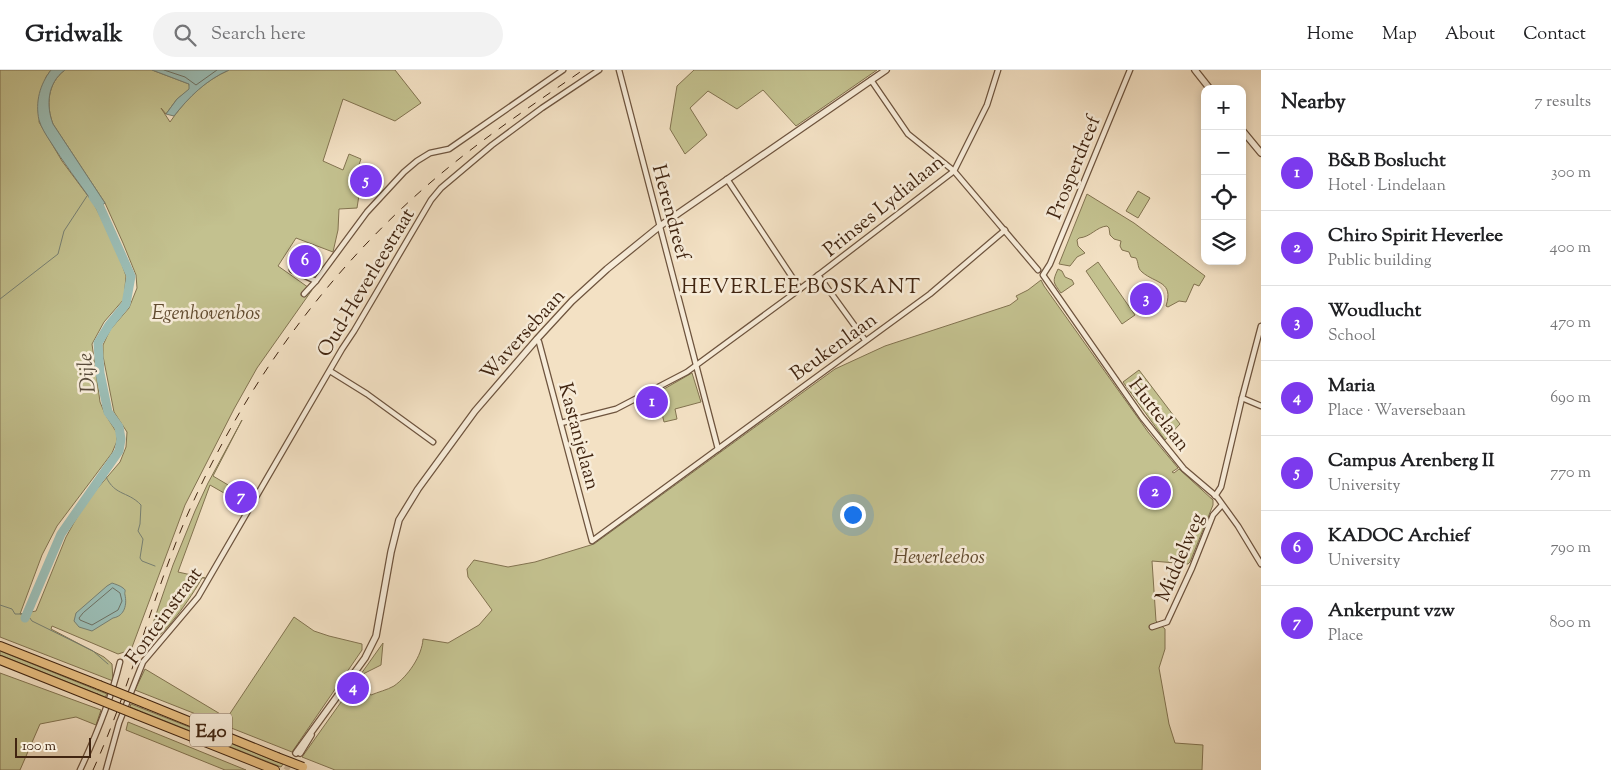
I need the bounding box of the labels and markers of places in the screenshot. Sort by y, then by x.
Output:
pin: 5 [350,162,382,200]
pin: 6 [289,242,321,280]
pin: 3 [1130,280,1162,318]
pin: 1 [636,383,668,421]
pin: 2 [1139,473,1171,511]
pin: 7 [225,478,257,516]
pin: 4 [337,669,369,707]

